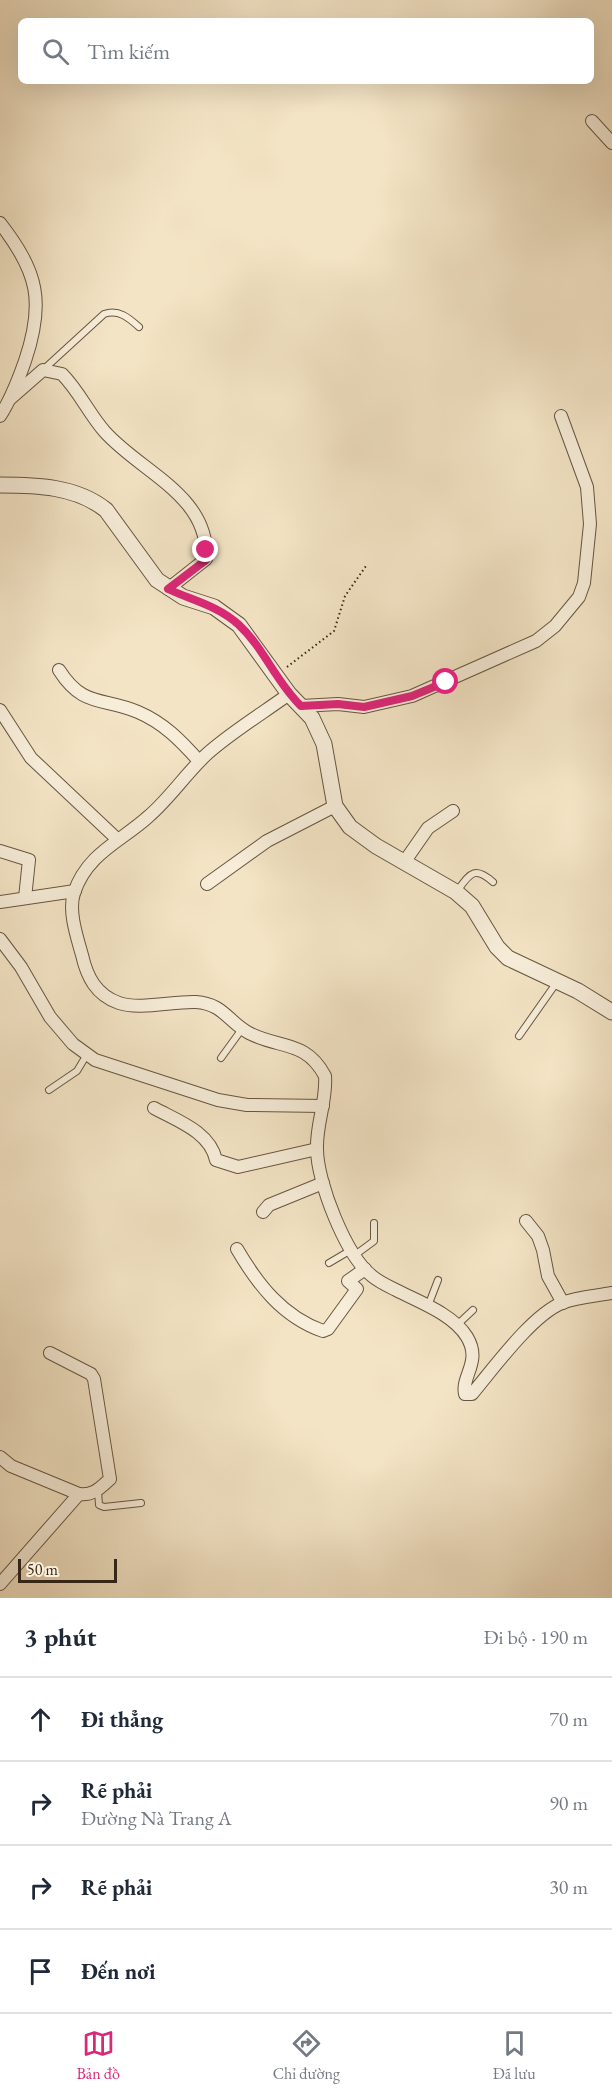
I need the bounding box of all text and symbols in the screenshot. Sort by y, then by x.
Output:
search box [18,18,594,84]
icon: search [39,35,72,68]
text: Tìm kiếm [87,37,170,66]
route end [192,536,218,562]
route start [432,668,458,694]
scale bar [18,1556,117,1584]
text: 50 m [27,1559,58,1580]
text: 3 phút [24,1620,96,1654]
text: Đi bộ · 190 m [483,1624,588,1650]
icon: ahead [24,1703,57,1736]
text: Đi thẳng [81,1705,163,1734]
text: 70 m [549,1706,588,1732]
text: Rẽ phải [81,1776,152,1805]
icon: right [24,1787,57,1820]
text: 90 m [549,1790,588,1816]
text: Đường Nà Trang A [81,1805,232,1831]
icon: right [24,1871,57,1904]
text: Rẽ phải [81,1873,152,1902]
text: 30 m [549,1874,588,1900]
icon: arrive [24,1955,57,1988]
text: Đến nơi [81,1957,156,1986]
tab: Bản đồ [76,2027,120,2084]
tab: Chỉ đường [273,2027,340,2084]
tab: Đã lưu [493,2027,536,2084]

